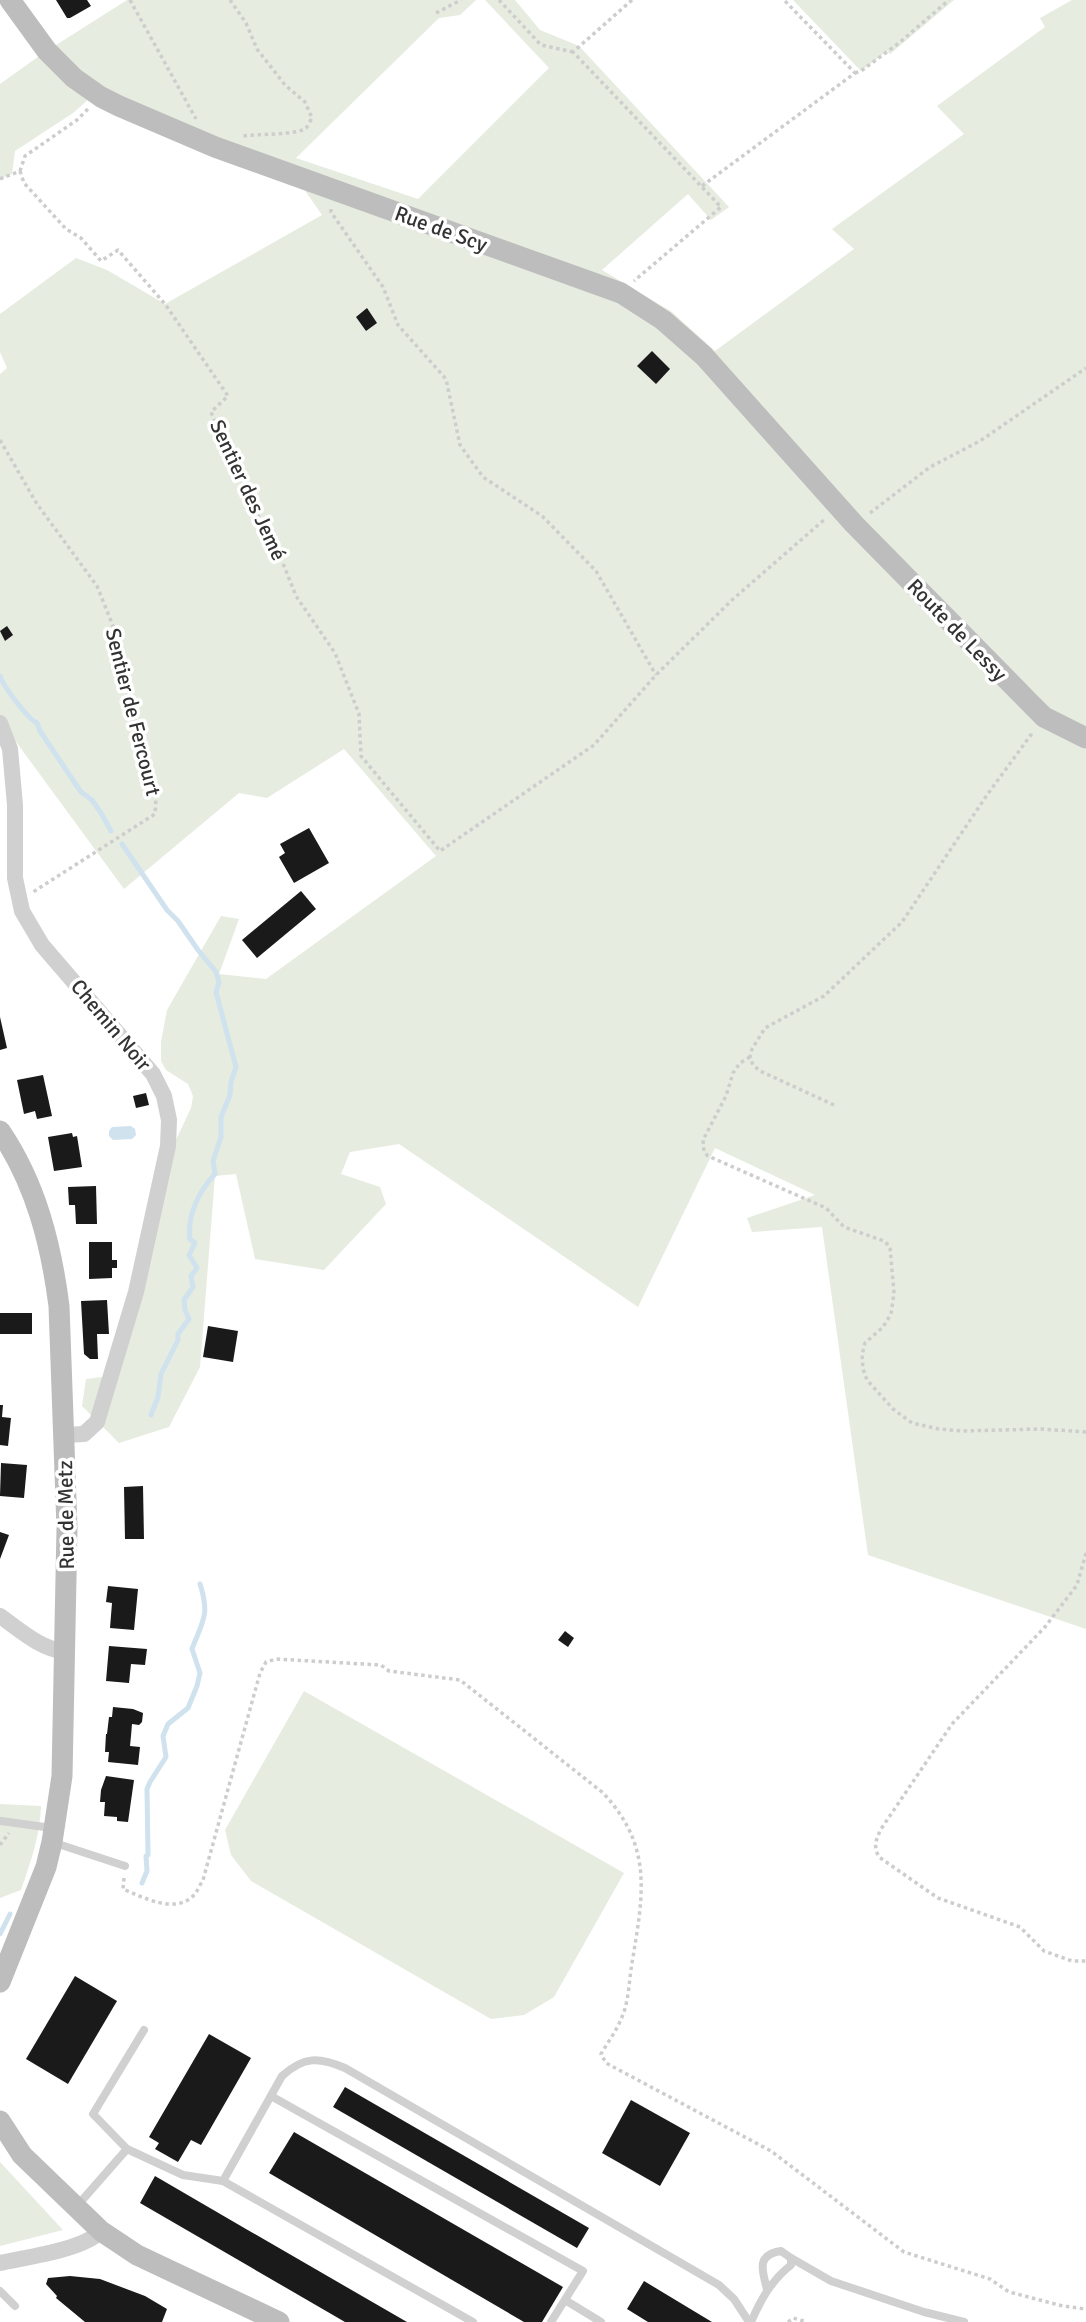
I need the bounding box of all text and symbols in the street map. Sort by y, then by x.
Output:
street label: Rue de Scy [391,200,491,258]
street label: Sentier des Jemé [204,415,292,565]
street label: Route de Lessy [902,573,1012,687]
street label: Sentier de Fercourt [100,625,166,799]
street label: Chemin Noir [65,974,157,1076]
street label: Rue de Metz [52,1460,80,1570]

